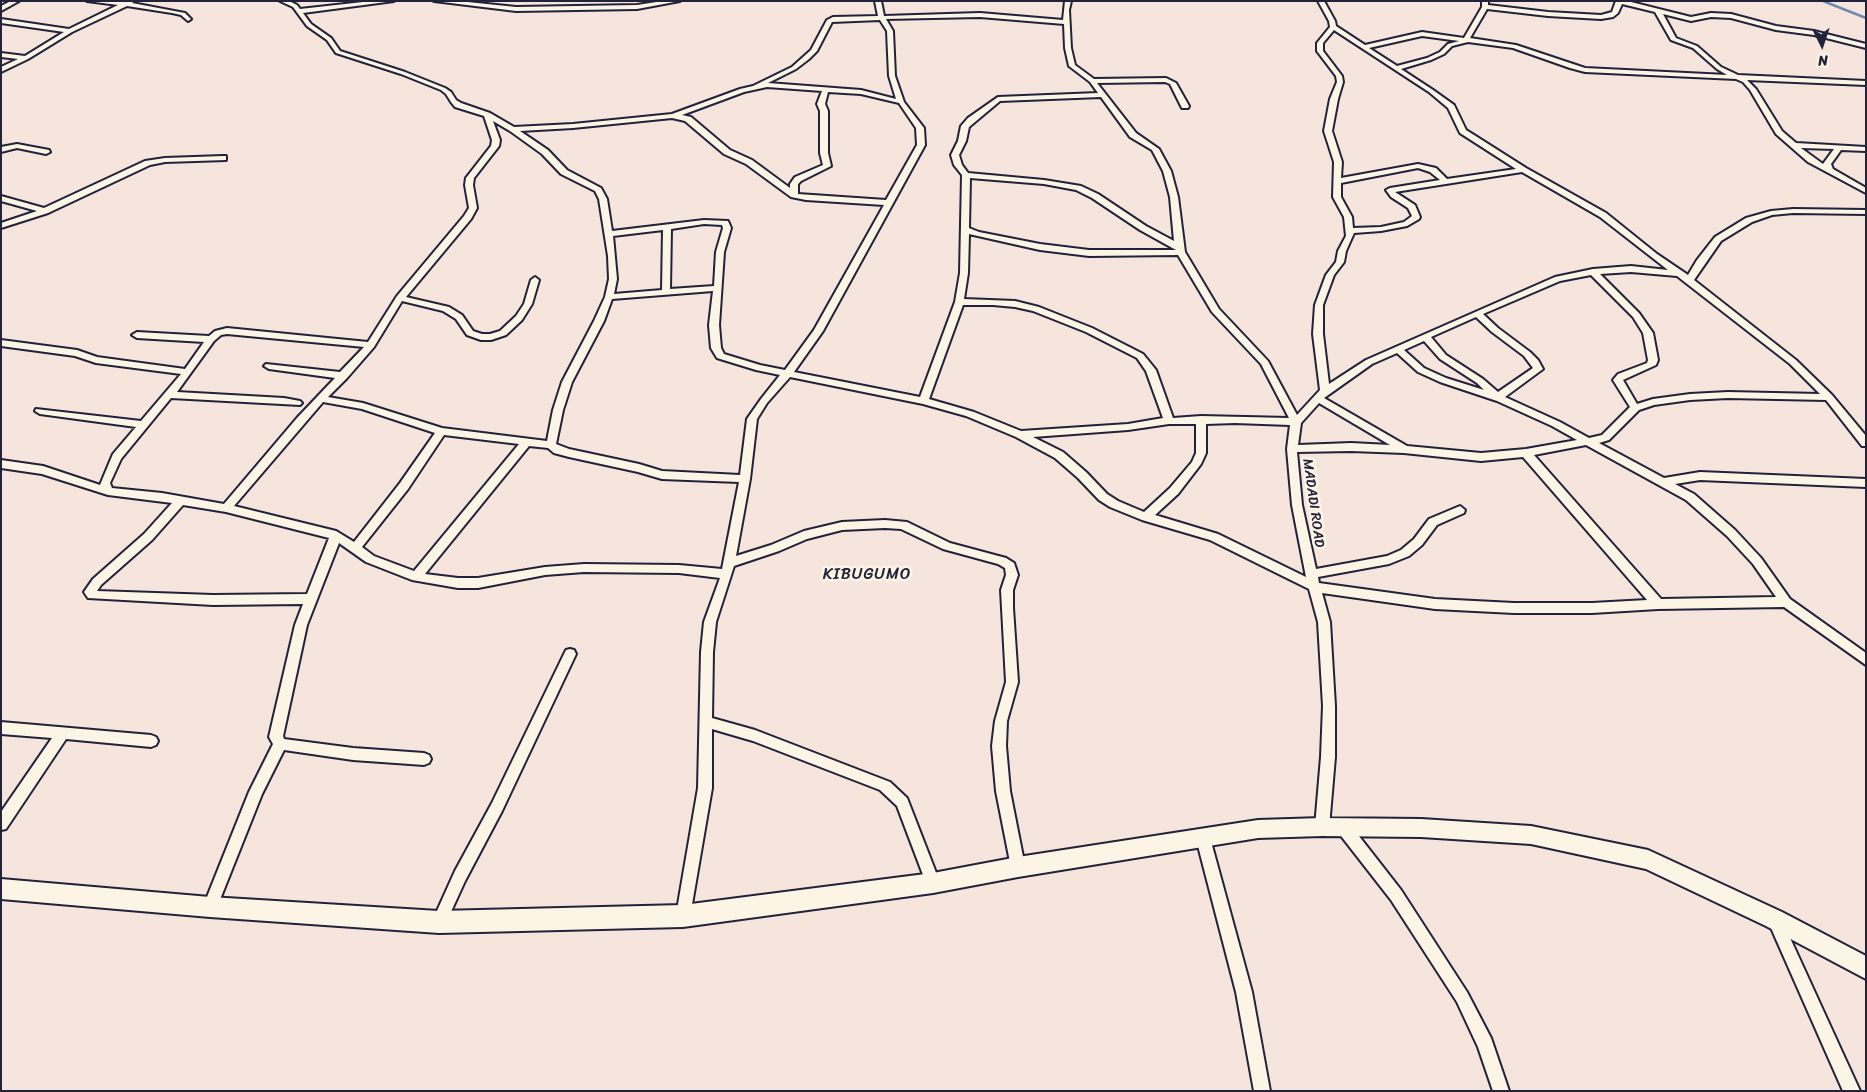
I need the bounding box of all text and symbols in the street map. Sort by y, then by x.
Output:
north arrow [1797,20,1847,70]
text: N [1817,48,1829,73]
street label: MADADI ROAD [1298,458,1328,548]
district label: KIBUGUMO [822,565,912,585]

